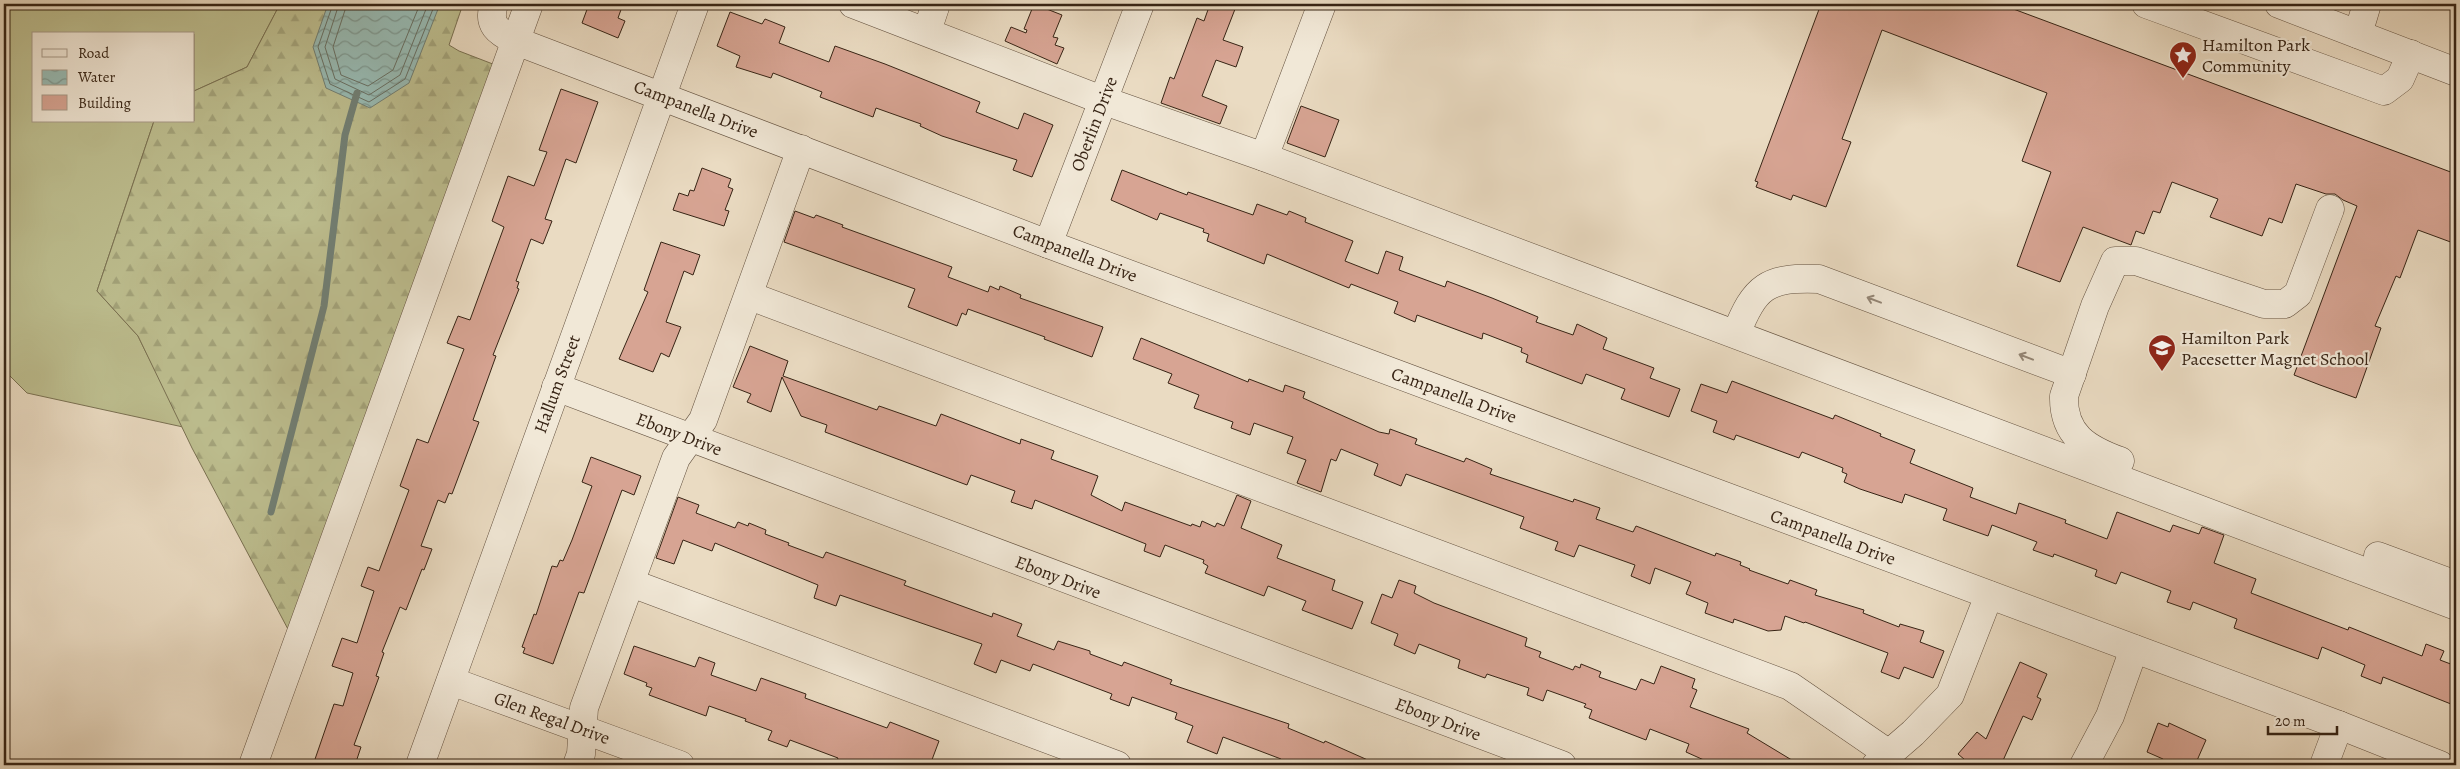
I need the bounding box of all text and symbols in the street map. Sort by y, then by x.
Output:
legend [32,32,195,122]
place label: Hamilton Park Community [2202,33,2310,78]
place icon: Hamilton Park Community [2168,40,2198,79]
text: Road [78,43,110,63]
text: Water [77,67,115,87]
street label: Oberlin Drive [1065,73,1123,175]
street label: Campanella Drive [630,74,762,144]
text: Building [78,93,131,113]
street label: Campanella Drive [1009,218,1141,288]
one-way arrow [1867,295,1882,304]
place label: Hamilton Park Pacesetter Magnet School [2181,326,2369,371]
street label: Hallum Street [528,331,586,436]
school or university icon: Hamilton Park Pacesetter Magnet School [2147,333,2177,372]
one-way arrow [2019,352,2034,361]
street label: Campanella Drive [1388,361,1520,429]
street label: Ebony Drive [633,407,725,461]
street label: Campanella Drive [1767,503,1899,571]
street label: Ebony Drive [1012,550,1104,604]
street label: Glen Regal Drive [491,686,613,750]
street label: Ebony Drive [1392,692,1484,746]
scale bar [2268,704,2336,736]
text: 20 m [2275,711,2306,731]

